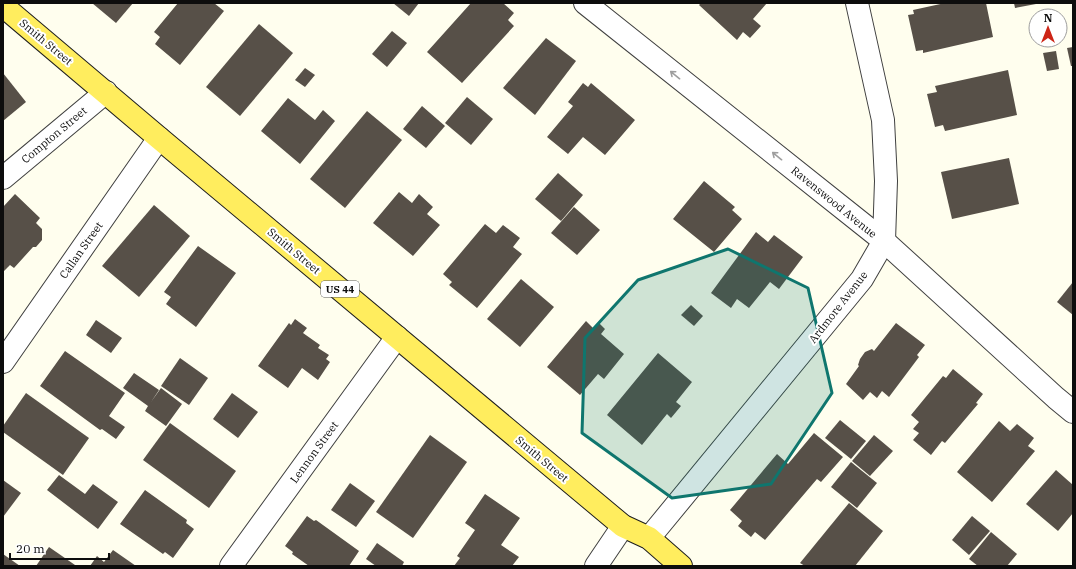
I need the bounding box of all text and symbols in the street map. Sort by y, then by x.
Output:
north arrow [1028,8,1068,48]
text: N [1044,11,1053,25]
street label: Smith Street [17,16,75,68]
one-way arrow [670,70,681,79]
street label: Compton Street [18,104,90,166]
one-way arrow [771,151,782,160]
street label: Ravenswood Avenue [788,163,880,241]
street label: Callan Street [56,219,106,281]
street label: Smith Street [265,225,323,277]
street label: Ardmore Avenue [805,268,871,346]
road number: US 44 [321,281,359,297]
street label: Lennon Street [287,418,341,486]
street label: Smith Street [513,433,571,485]
scale bar [10,535,109,561]
text: 20 m [16,541,45,556]

